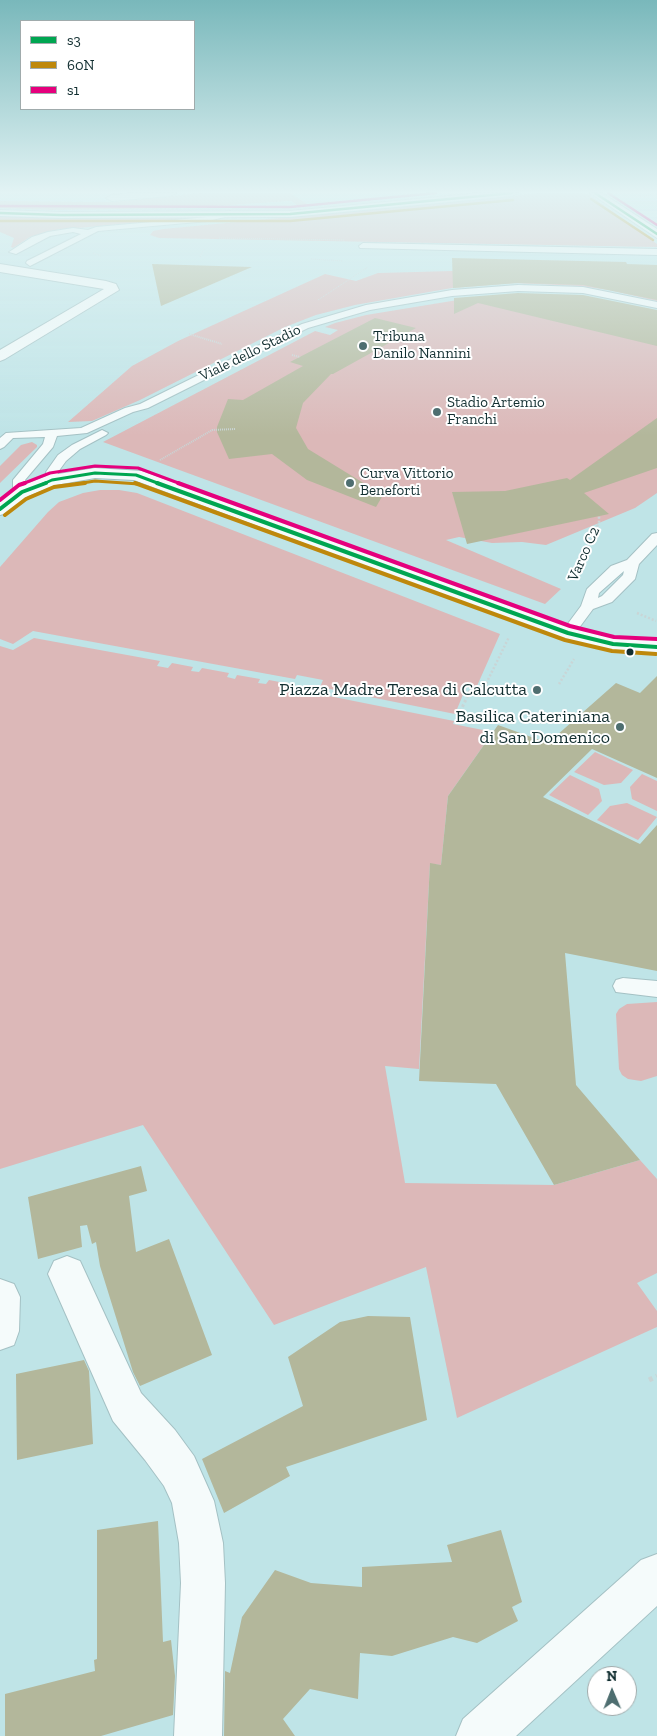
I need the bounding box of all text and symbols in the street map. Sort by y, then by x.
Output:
legend [20,20,195,110]
text: s3 [67,31,81,49]
text: 60N [67,56,95,74]
text: s1 [67,81,79,99]
street label: Viale dello Stadio [196,321,304,385]
place label: Tribuna Danilo Nannini [373,328,471,363]
marker: Tribuna Danilo Nannini [357,340,369,352]
place label: Stadio Artemio Franchi [447,394,545,429]
marker: Stadio Artemio Franchi [431,406,443,418]
place label: Curva Vittorio Beneforti [360,465,453,500]
marker: Curva Vittorio Beneforti [344,477,356,489]
street label: Varco C2 [564,524,604,584]
unlabelled marker [625,647,635,657]
place label: Piazza Madre Teresa di Calcutta [279,679,527,701]
marker: Piazza Madre Teresa di Calcutta [531,684,543,696]
place label: Basilica Cateriniana di San Domenico [455,706,610,749]
marker: Basilica Cateriniana di San Domenico [614,721,626,733]
north arrow [587,1666,637,1716]
text: N [606,1668,617,1685]

